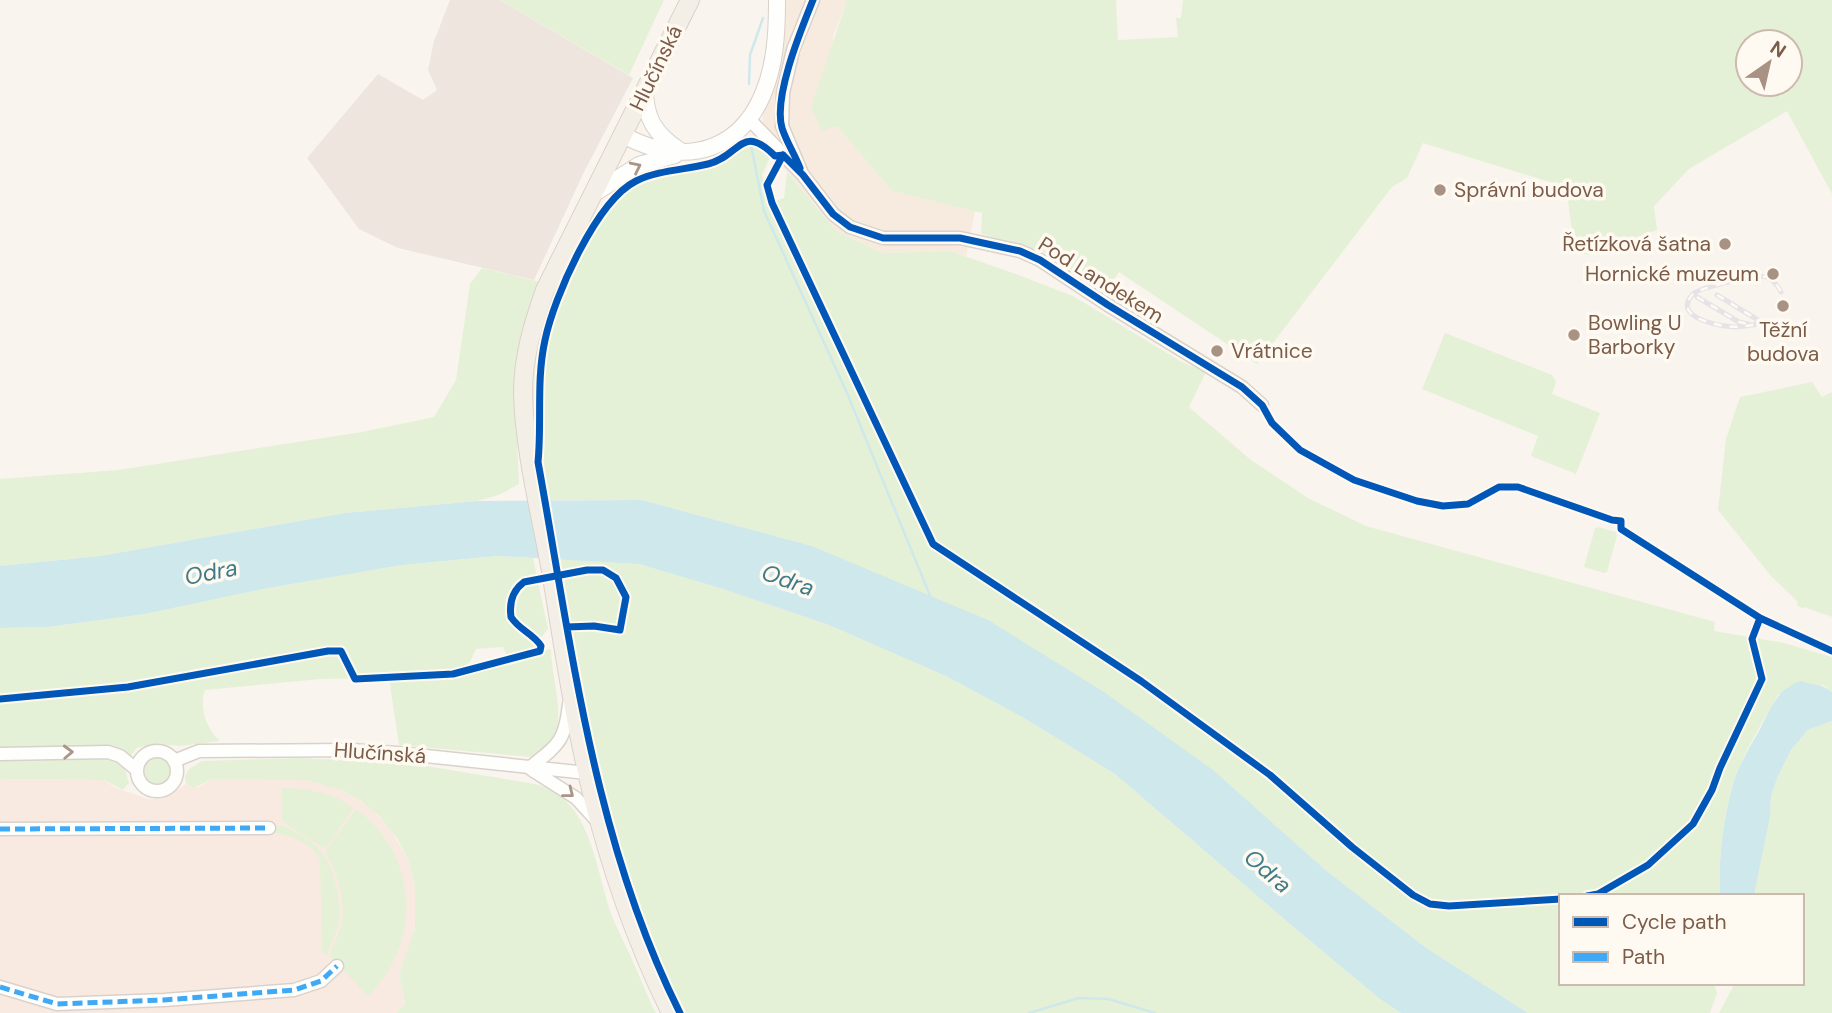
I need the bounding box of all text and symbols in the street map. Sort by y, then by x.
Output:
street label: Hlučínská [623,20,689,116]
north arrow [1734,28,1804,98]
text: N [1765,35,1791,64]
one-way arrow [629,161,641,175]
place label: Správní budova [1454,176,1604,204]
marker: Správní budova [1432,182,1448,198]
street label: Pod Landekem [1033,230,1169,330]
place label: Řetízková šatna [1562,230,1711,258]
marker: Řetízková šatna [1717,236,1733,252]
place label: Hornické muzeum [1585,260,1759,288]
marker: Hornické muzeum [1765,266,1781,282]
marker: Těžní budova [1775,298,1791,314]
place label: Bowling U Barborky [1588,309,1682,361]
place label: Těžní budova [1747,316,1819,368]
marker: Bowling U Barborky [1566,327,1582,343]
place label: Vrátnice [1231,337,1313,365]
marker: Vrátnice [1209,343,1225,359]
water label: Odra [182,552,240,592]
water label: Odra [758,557,818,603]
street label: Hlučínská [333,736,427,770]
one-way arrow [63,745,74,760]
one-way arrow [561,784,573,797]
water label: Odra [1238,842,1298,900]
legend [1559,894,1804,985]
text: Cycle path [1622,908,1727,936]
text: Path [1622,943,1665,971]

